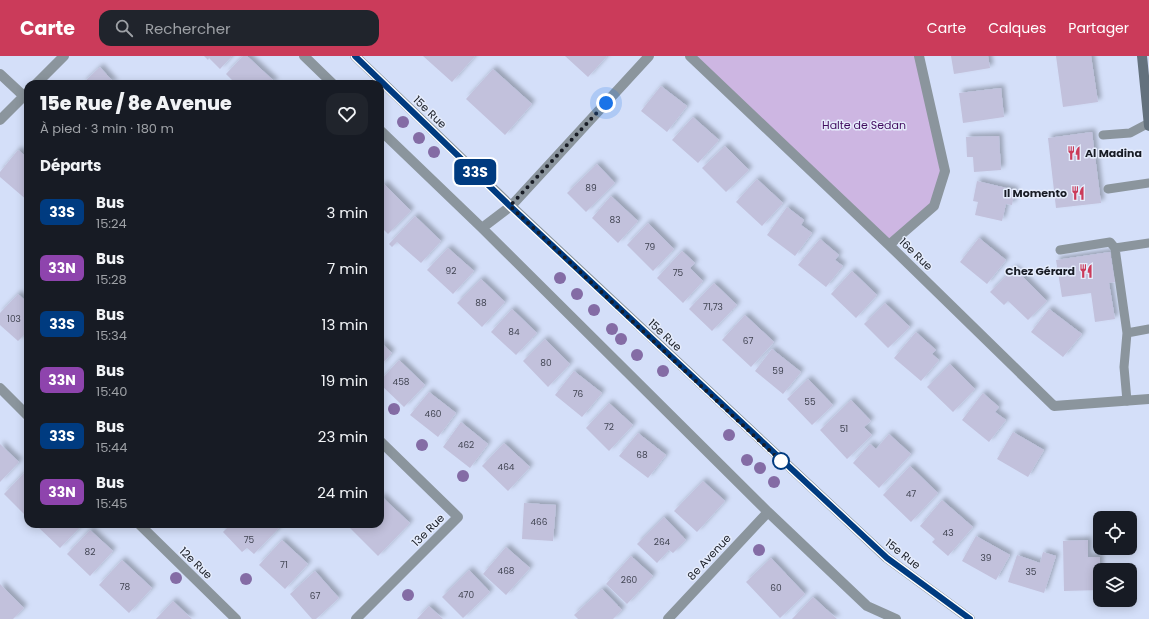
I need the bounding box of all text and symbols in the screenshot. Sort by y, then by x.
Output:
search box [99,10,379,46]
text: Carte [20,15,75,42]
icon: search [113,17,135,39]
text: Rechercher [145,18,231,39]
text: Carte [927,18,966,38]
text: Calques [988,18,1046,38]
text: Partager [1068,18,1129,38]
text: 15e Rue / 8e Avenue [40,90,232,117]
street label: 15e Rue [410,92,450,132]
button: heart [326,93,368,135]
your location [596,93,616,113]
park label: Halte de Sedan [822,117,906,133]
text: À pied · 3 min · 180 m [40,119,174,138]
restaurant icon: Al Madina [1066,145,1082,161]
place label: Al Madina [1085,145,1142,161]
text: Départs [40,155,101,176]
line badge: 33S [452,159,498,185]
text: 33S [462,162,488,182]
house number: 89 [585,182,597,194]
place label: Il Momento [1004,185,1067,201]
restaurant icon: Il Momento [1070,185,1086,201]
text: Bus [96,192,124,213]
text: 33S [49,202,75,222]
text: 3 min [326,202,368,223]
text: 15:24 [96,214,127,233]
house number: 83 [610,214,620,226]
street label: 16e Rue [896,234,936,274]
house number: 79 [645,241,656,253]
text: Bus [96,248,124,269]
text: 33N [48,258,76,278]
text: 7 min [327,258,368,279]
place label: Chez Gérard [1005,263,1075,279]
restaurant icon: Chez Gérard [1078,263,1094,279]
house number: 92 [446,265,456,277]
house number: 75 [673,267,684,279]
text: 15:28 [96,270,127,289]
house number: 88 [475,297,487,309]
house number: 71,73 [703,301,723,313]
text: Bus [96,304,124,325]
house number: 103 [7,313,21,325]
text: 33S [49,314,75,334]
text: 13 min [322,314,368,335]
street label: 15e Rue [645,315,685,355]
text: 15:34 [96,326,127,345]
house number: 84 [508,326,520,338]
house number: 67 [743,335,753,347]
house number: 80 [540,357,552,369]
text: Bus [96,360,124,381]
house number: 59 [772,365,784,377]
text: 33N [48,370,76,390]
text: 19 min [321,370,368,391]
house number: 458 [393,376,410,388]
text: 15:40 [96,382,127,401]
house number: 76 [573,388,584,400]
house number: 55 [804,396,816,408]
house number: 460 [424,408,442,420]
text: Bus [96,416,124,437]
house number: 72 [604,421,614,433]
house number: 51 [840,423,848,435]
text: 33S [49,426,75,446]
text: 23 min [318,426,368,447]
text: 15:44 [96,438,127,457]
house number: 462 [458,439,474,451]
house number: 68 [636,449,648,461]
unlabelled marker [772,452,790,470]
house number: 464 [497,461,515,473]
text: Bus [96,472,124,493]
text: 33N [48,482,76,502]
text: 24 min [317,482,368,503]
house number: 47 [906,488,916,500]
text: 15:45 [96,494,127,513]
street label: 13e Rue [408,510,448,550]
map controls [1093,511,1137,607]
button: locate [1093,511,1137,555]
house number: 466 [530,516,548,528]
house number: 43 [943,527,953,539]
street label: 8e Avenue [683,530,735,584]
house number: 75 [244,534,255,546]
street label: 15e Rue [882,535,924,573]
house number: 264 [654,536,671,548]
street label: 12e Rue [176,543,216,583]
house number: 82 [85,546,95,558]
house number: 39 [981,552,992,564]
house number: 71 [280,559,288,571]
button: layers [1093,563,1137,607]
house number: 468 [497,565,515,577]
house number: 35 [1026,566,1037,578]
house number: 260 [621,574,638,586]
house number: 78 [120,581,131,593]
house number: 60 [770,582,782,594]
house number: 470 [458,589,474,601]
house number: 67 [310,590,320,602]

